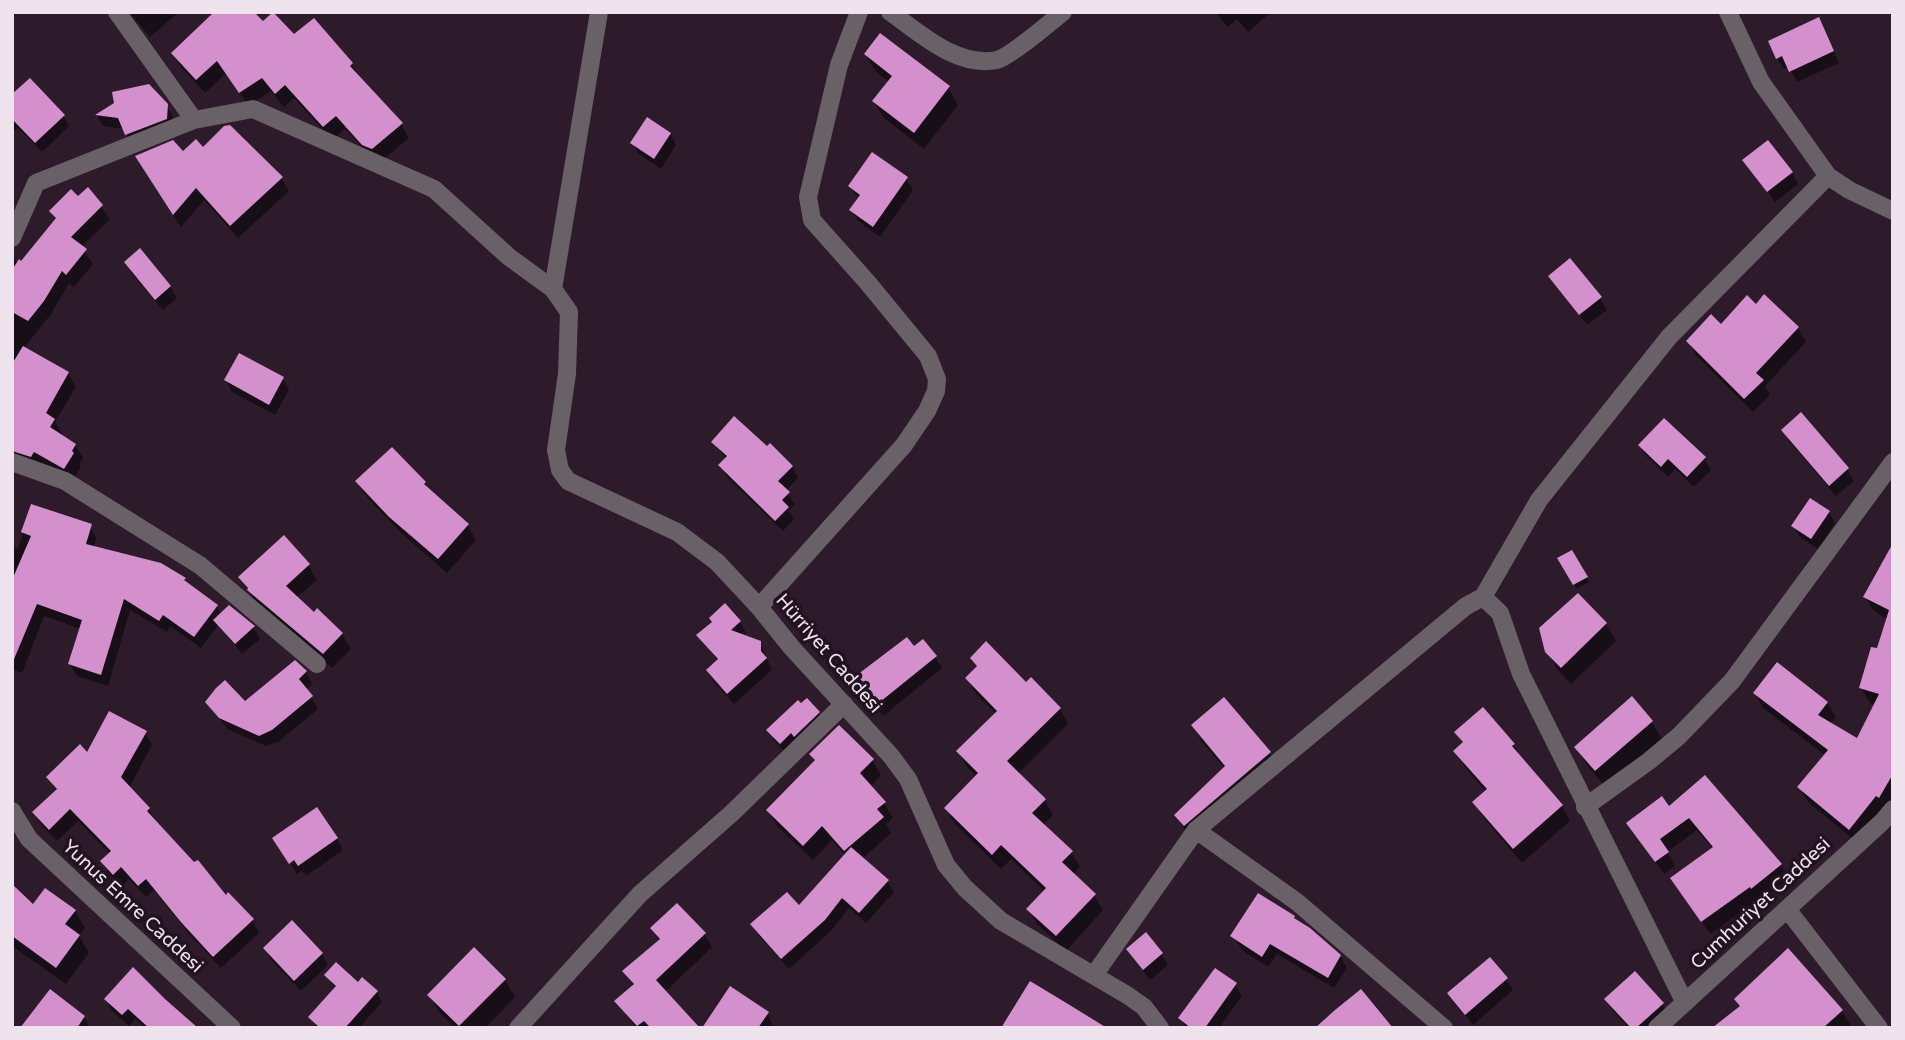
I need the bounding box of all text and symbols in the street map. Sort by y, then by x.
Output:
street label: Hürriyet Caddesi [770,590,886,718]
street label: Cumhuriyet Caddesi [1686,833,1836,975]
street label: Yunus Emre Caddesi [57,836,207,978]

